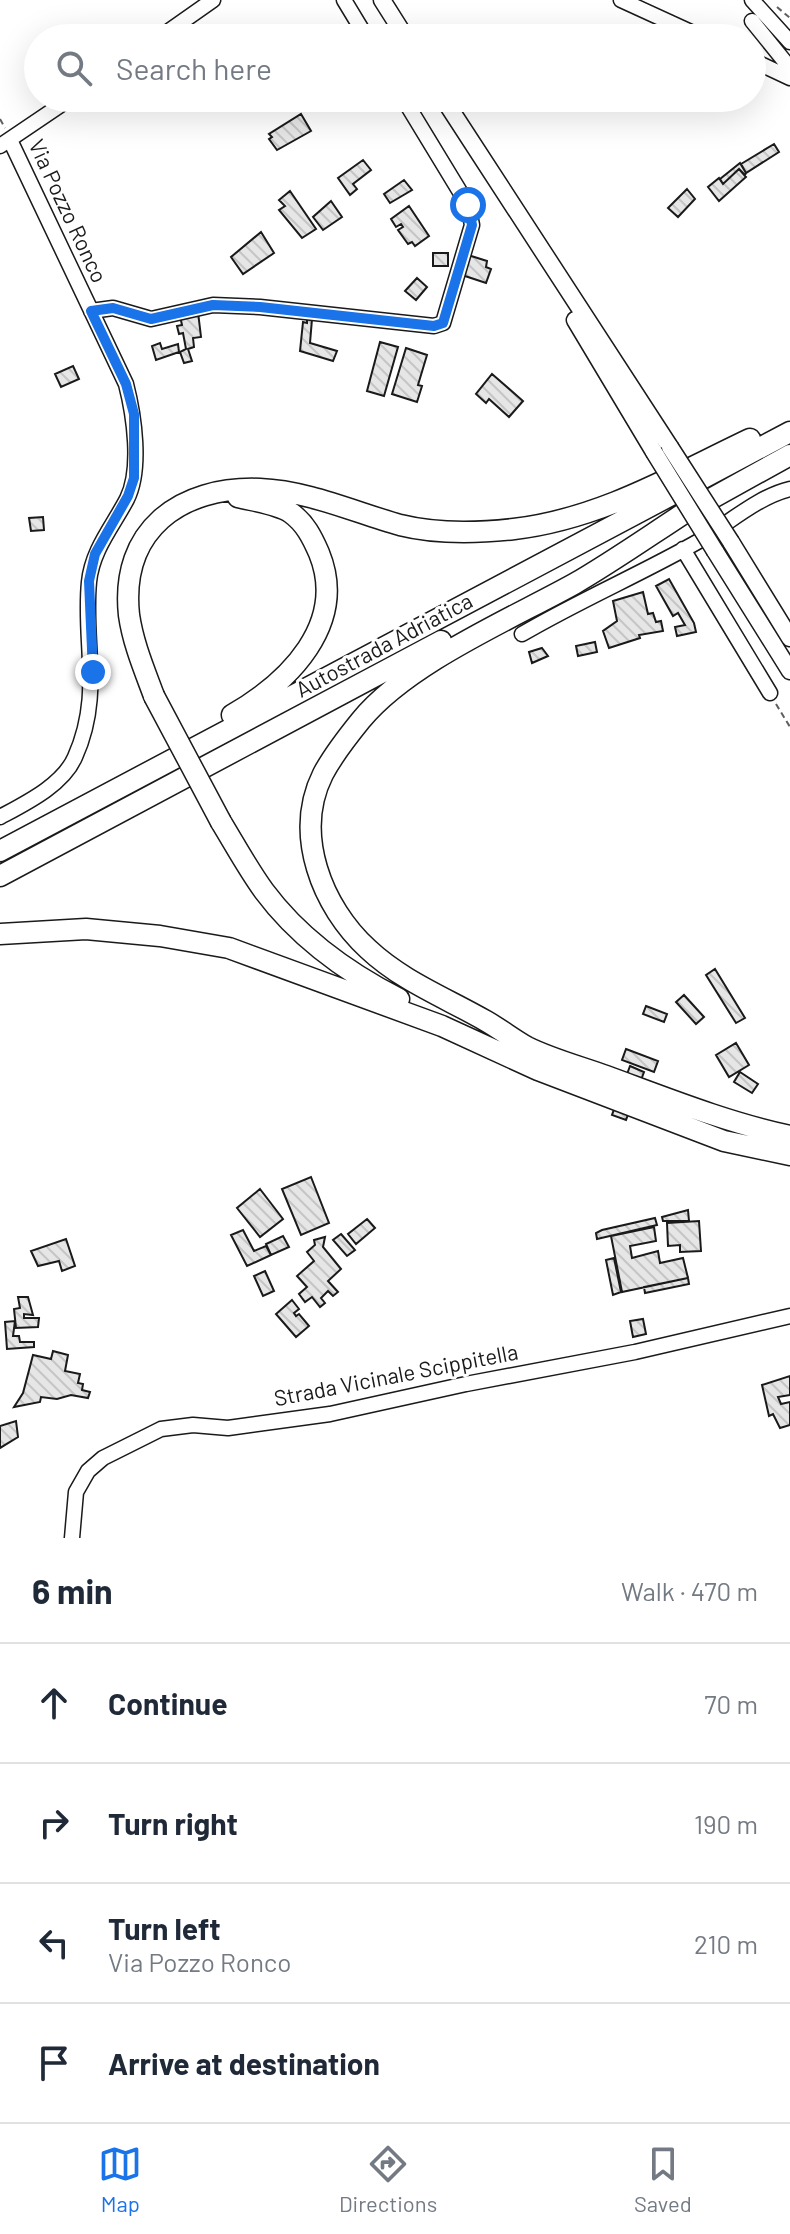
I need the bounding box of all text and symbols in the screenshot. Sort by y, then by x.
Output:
search box [24,24,766,112]
icon: search [52,46,96,90]
text: Search here [116,50,272,86]
street label: Via Pozzo Ronco [24,135,113,286]
route start [450,187,486,223]
street label: Autostrada Adriatica [291,587,476,702]
route end [75,654,111,690]
street label: Strada Vicinale Scippitella [272,1338,520,1410]
text: 6 min [32,1570,113,1611]
text: Walk · 470 m [621,1575,758,1606]
icon: ahead [32,1681,76,1725]
text: Continue [108,1685,228,1721]
text: 70 m [704,1688,758,1719]
icon: right [32,1801,76,1845]
text: Turn right [108,1805,238,1841]
text: 190 m [694,1808,758,1839]
text: Turn left [108,1910,221,1946]
icon: left [32,1921,76,1965]
text: 210 m [694,1928,758,1959]
text: Via Pozzo Ronco [108,1946,291,1977]
icon: arrive [32,2041,76,2085]
text: Arrive at destination [108,2045,380,2081]
tab: Map [98,2142,142,2216]
tab: Directions [339,2142,437,2216]
tab: Saved [634,2142,692,2216]

